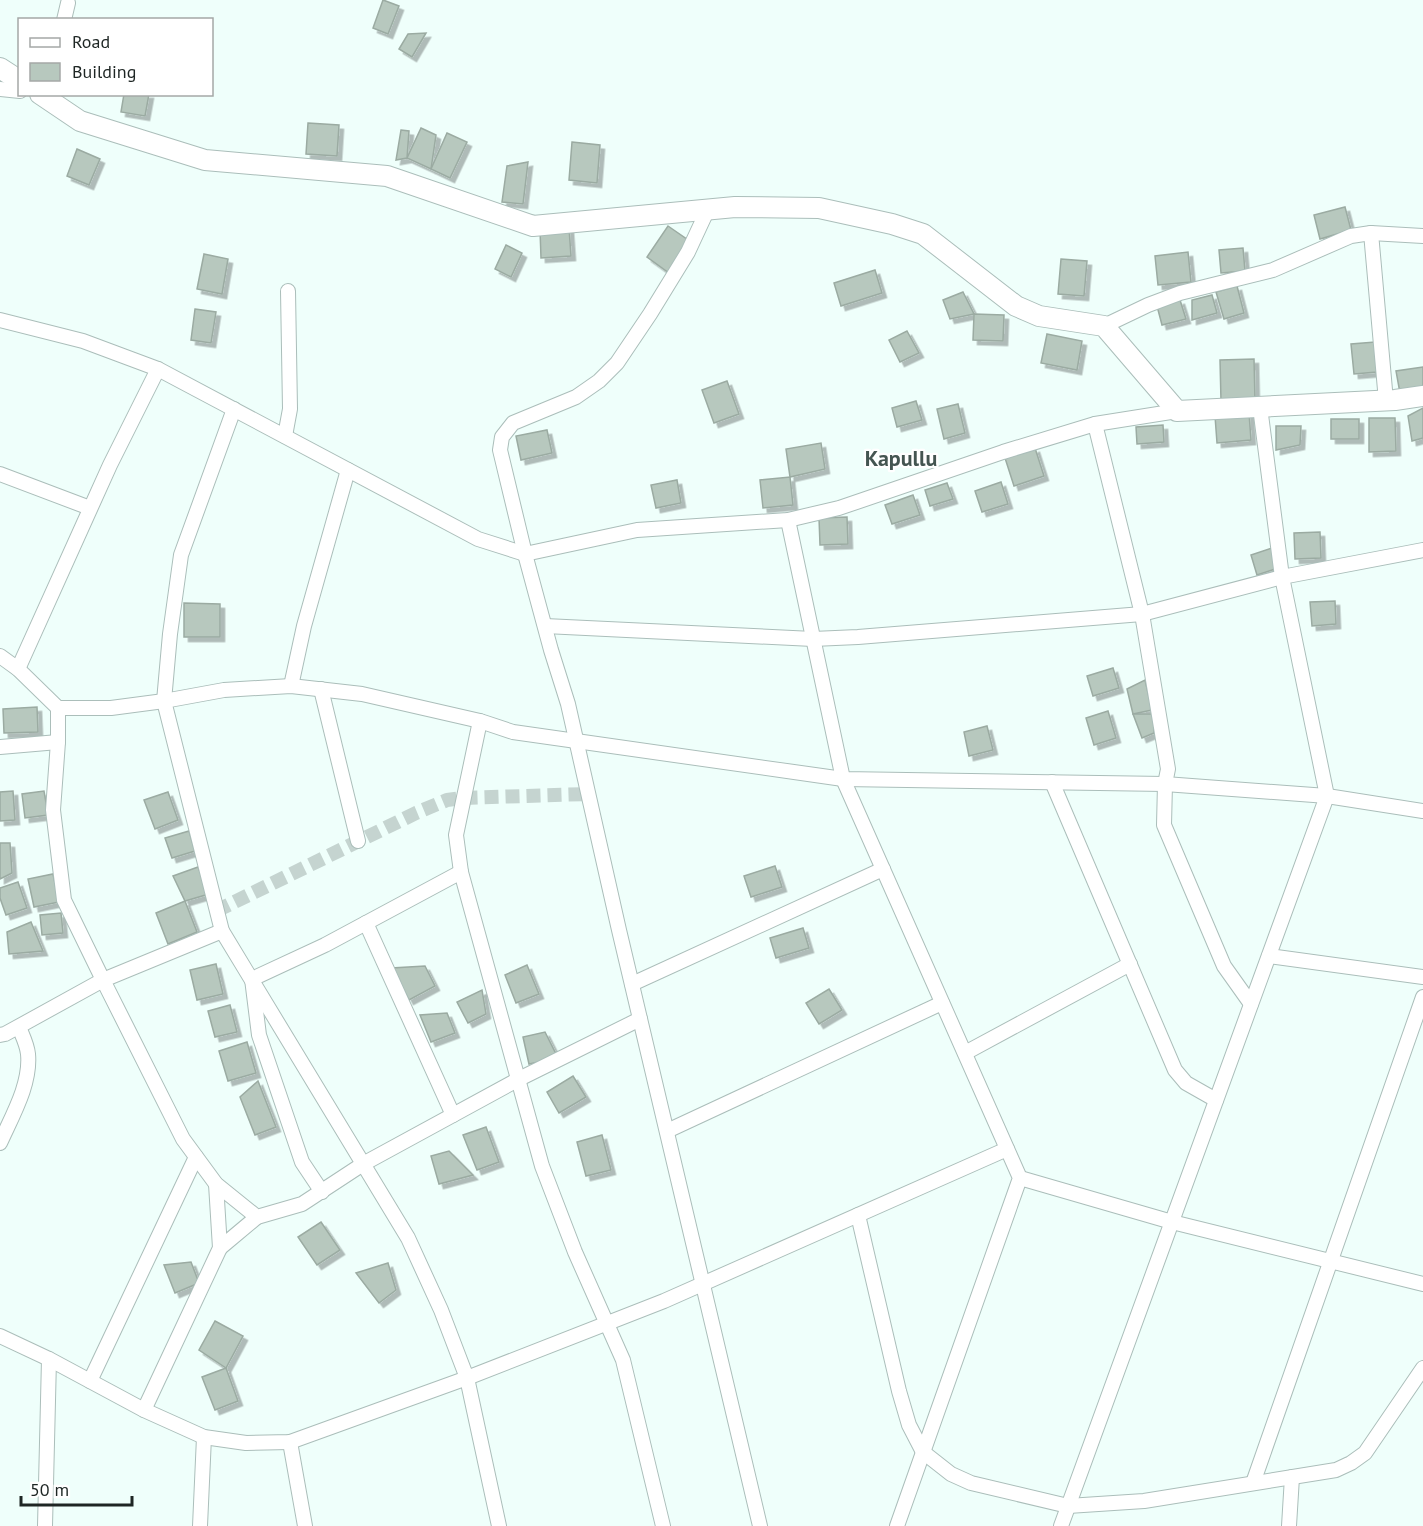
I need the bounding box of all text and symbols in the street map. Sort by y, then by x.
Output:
legend [18,18,213,96]
text: Road [72,30,110,53]
text: Building [72,60,136,83]
district label: Kapullu [865,444,937,472]
scale bar [21,1469,132,1507]
text: 50 m [30,1478,69,1501]

